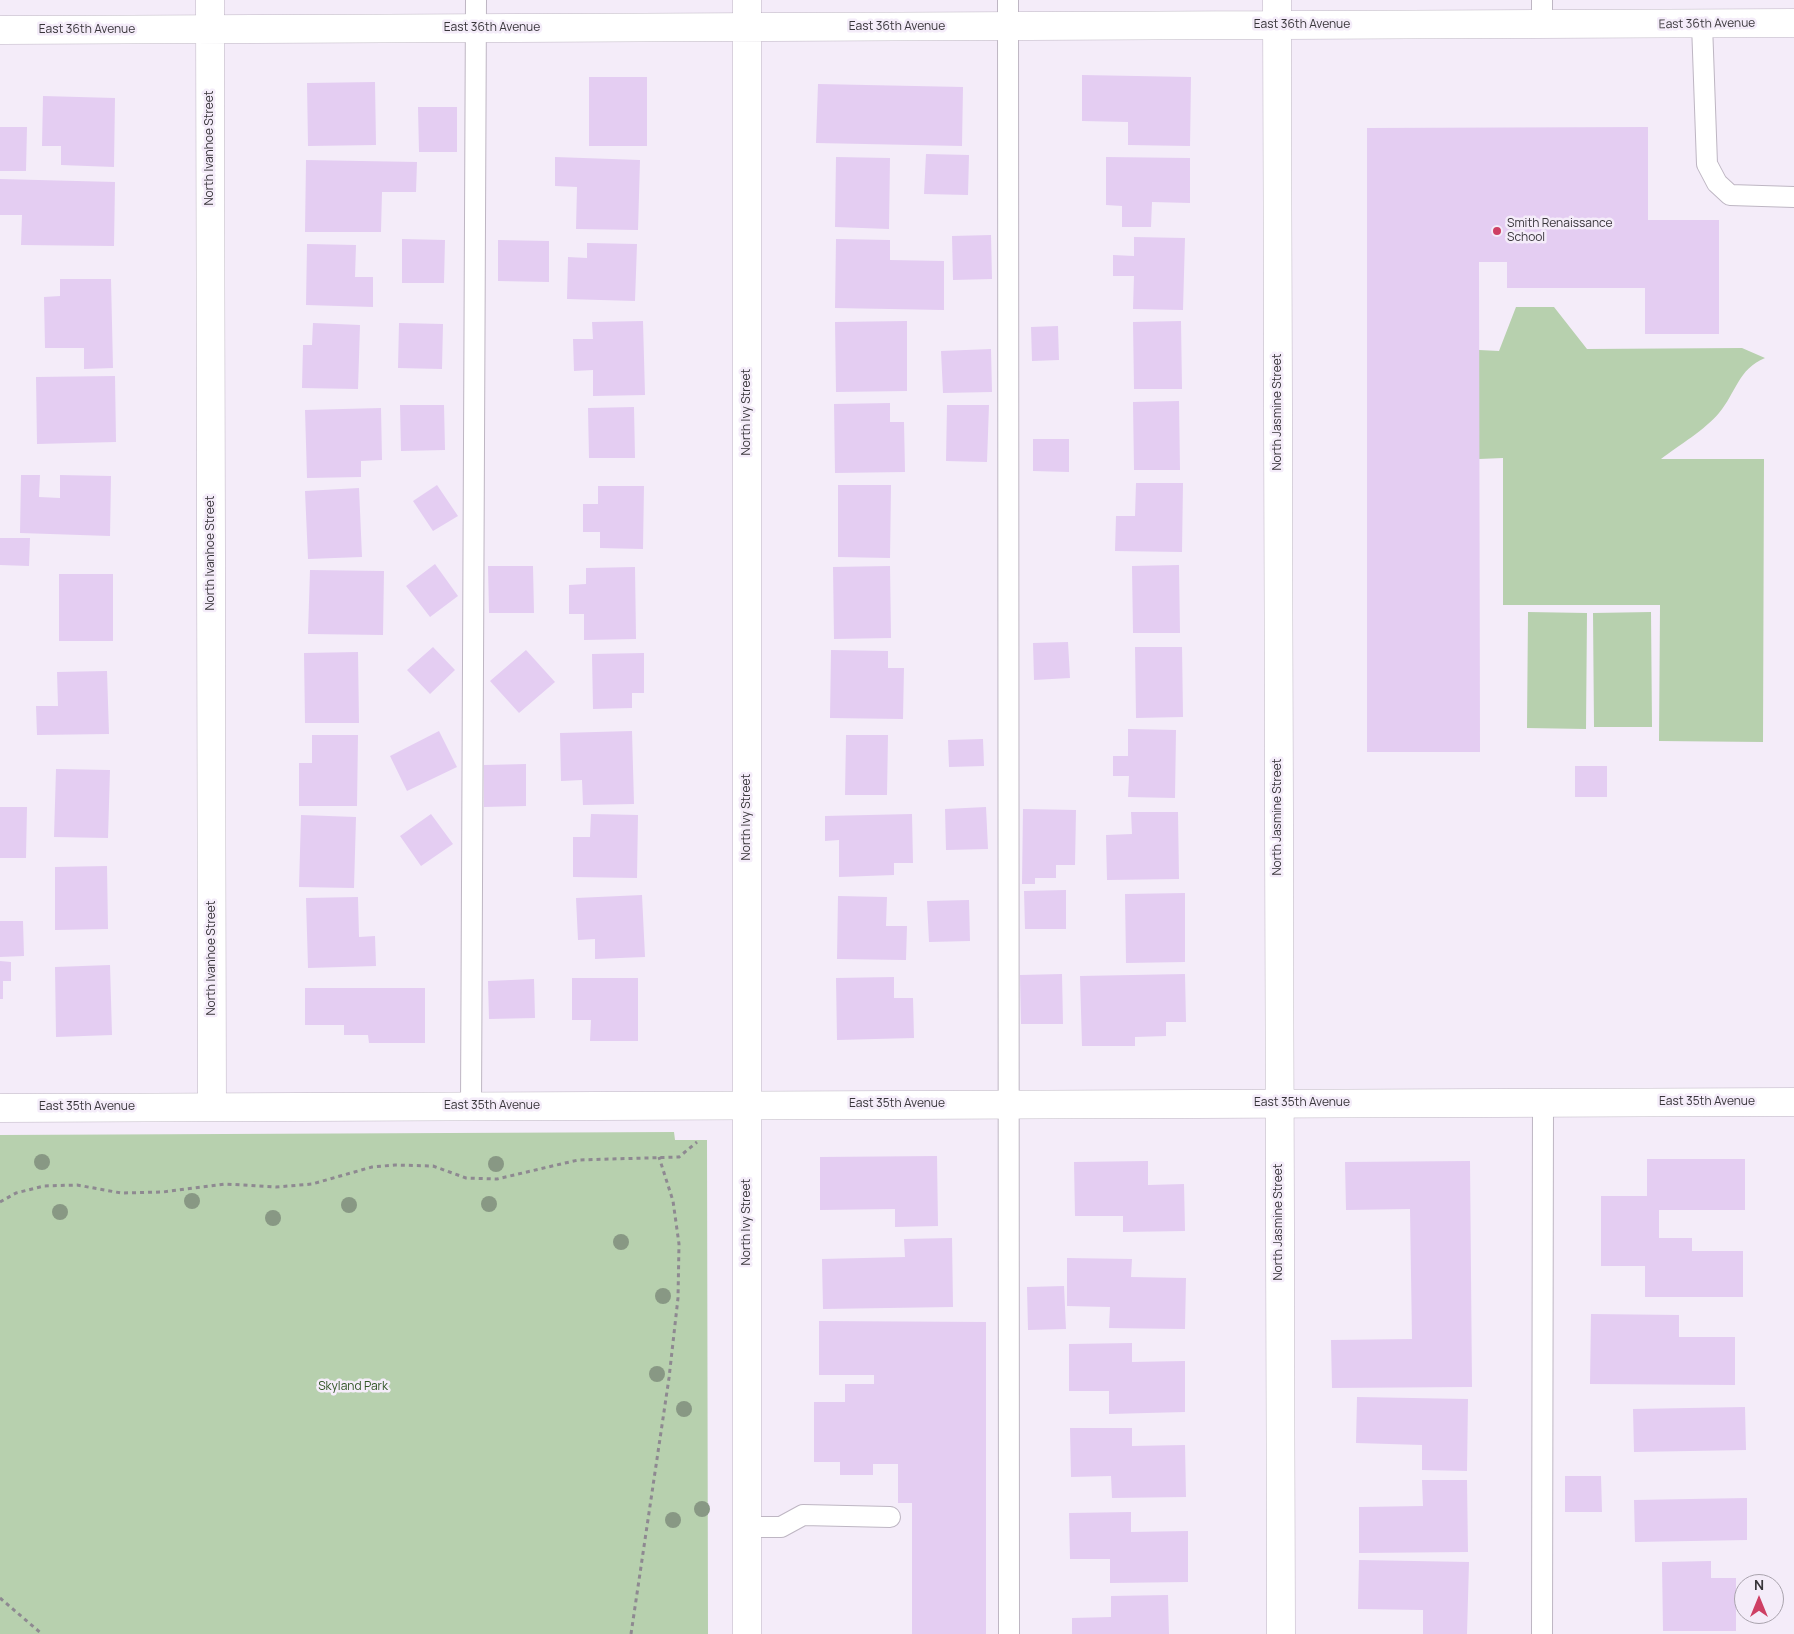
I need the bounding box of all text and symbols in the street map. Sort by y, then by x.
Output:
street label: East 36th Avenue [1659,16,1755,32]
street label: East 36th Avenue [1254,18,1350,32]
street label: East 36th Avenue [849,20,945,34]
street label: East 36th Avenue [444,21,540,35]
street label: East 36th Avenue [39,23,135,37]
street label: North Ivanhoe Street [203,90,217,206]
place label: Smith Renaissance School [1507,217,1613,245]
marker: Smith Renaissance School [1491,225,1503,237]
street label: North Jasmine Street [1271,353,1285,471]
street label: North Ivy Street [740,369,754,455]
street label: North Ivanhoe Street [204,495,218,611]
street label: North Jasmine Street [1271,758,1285,876]
street label: North Ivy Street [740,774,754,860]
street label: North Ivanhoe Street [205,900,219,1016]
street label: East 35th Avenue [1659,1095,1755,1109]
street label: East 35th Avenue [1254,1096,1350,1110]
street label: East 35th Avenue [849,1097,945,1111]
street label: East 35th Avenue [444,1099,540,1113]
street label: East 35th Avenue [39,1100,135,1114]
street label: North Jasmine Street [1272,1163,1286,1281]
street label: North Ivy Street [740,1179,754,1265]
park label: Skyland Park [318,1380,388,1394]
north arrow [1734,1574,1784,1624]
text: N [1754,1575,1764,1594]

